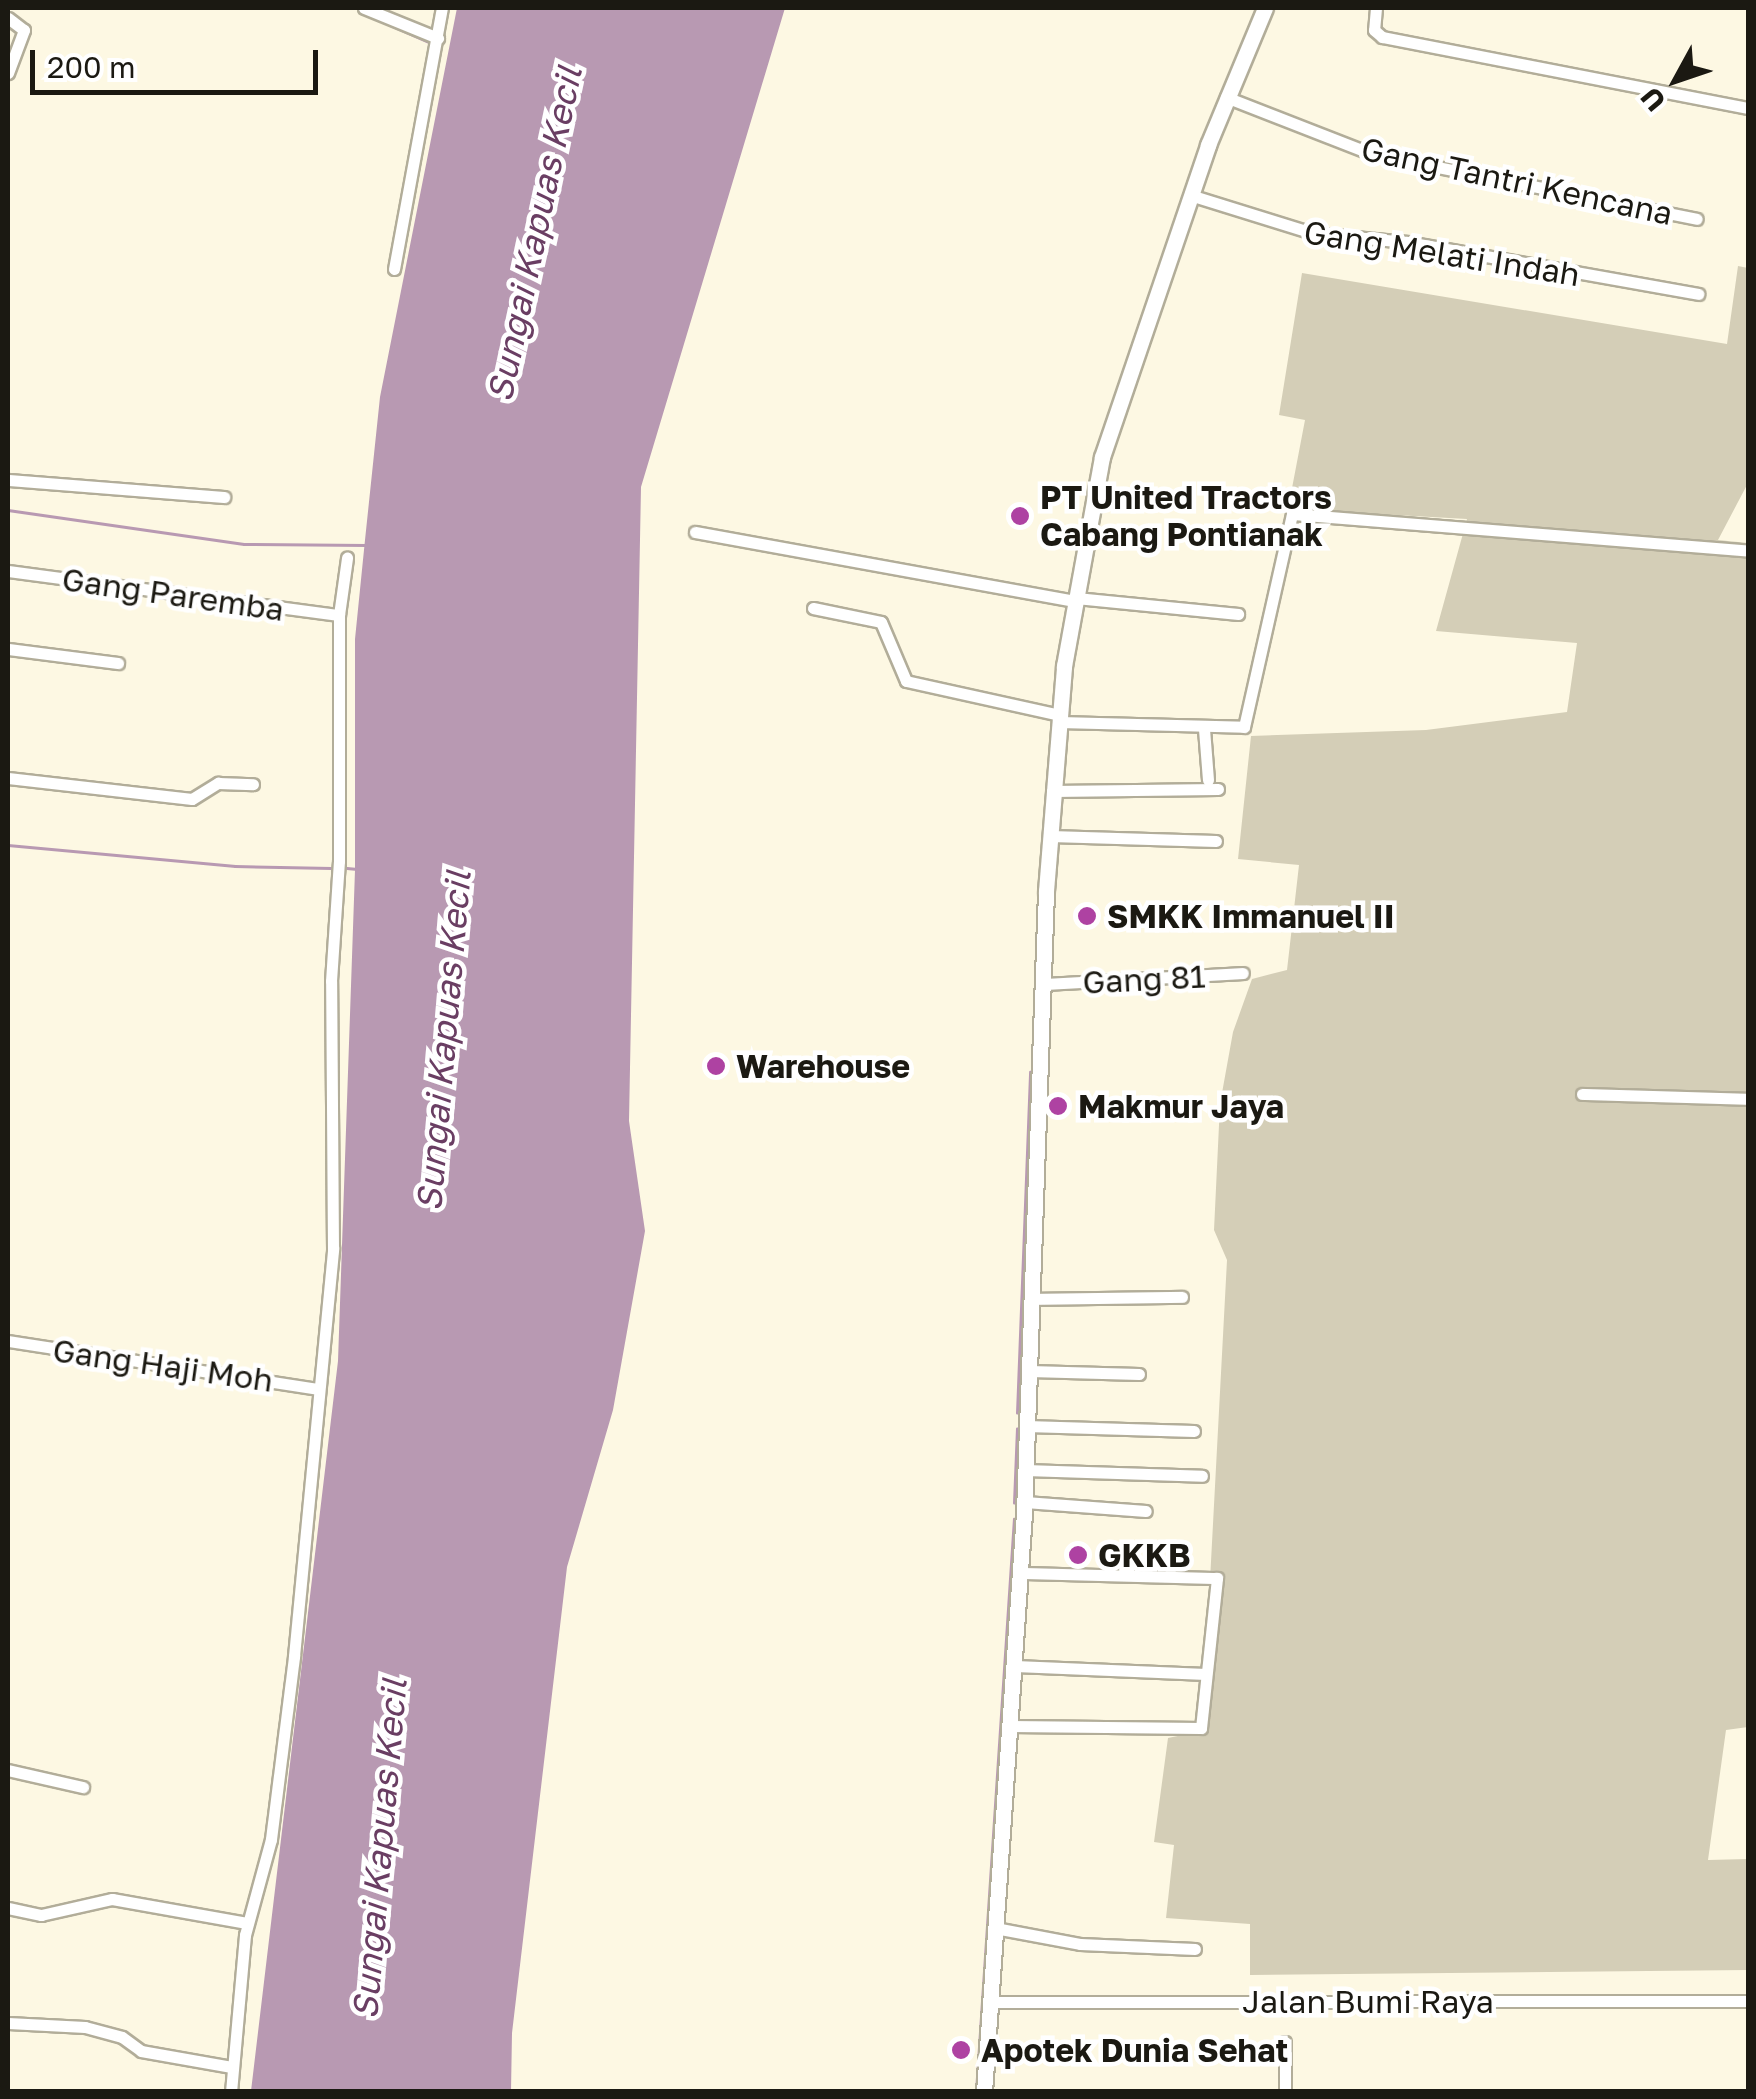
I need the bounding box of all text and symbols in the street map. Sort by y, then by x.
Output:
scale bar [35,30,322,92]
north arrow [1626,30,1726,130]
text: 200 m [47,49,136,85]
water label: Sungai Kapuas Kecil [478,63,590,405]
text: U [1633,81,1672,118]
street label: Gang Tantri Kencana [1358,129,1676,233]
street label: Gang Melati Indah [1301,212,1583,294]
place label: PT United Tractors Cabang Pontianak [1040,479,1332,554]
marker: PT United Tractors Cabang Pontianak [1009,505,1031,527]
street label: Gang Paremba [60,559,286,629]
water label: Sungai Kapuas Kecil [407,869,479,1213]
place label: SMKK Immanuel II [1107,897,1395,935]
marker: SMKK Immanuel II [1076,905,1098,927]
street label: Gang 81 [1082,957,1206,1001]
place label: Warehouse [736,1047,910,1085]
marker: Warehouse [705,1055,727,1077]
place label: Makmur Jaya [1078,1087,1284,1125]
marker: Makmur Jaya [1047,1095,1069,1117]
street label: Gang Haji Moh [50,1331,276,1399]
place label: GKKB [1098,1536,1190,1574]
marker: GKKB [1067,1544,1089,1566]
water label: Sungai Kapuas Kecil [343,1677,415,2021]
street label: Jalan Bumi Raya [1242,1982,1494,2020]
place label: Apotek Dunia Sehat [981,2031,1288,2069]
marker: Apotek Dunia Sehat [950,2039,972,2061]

